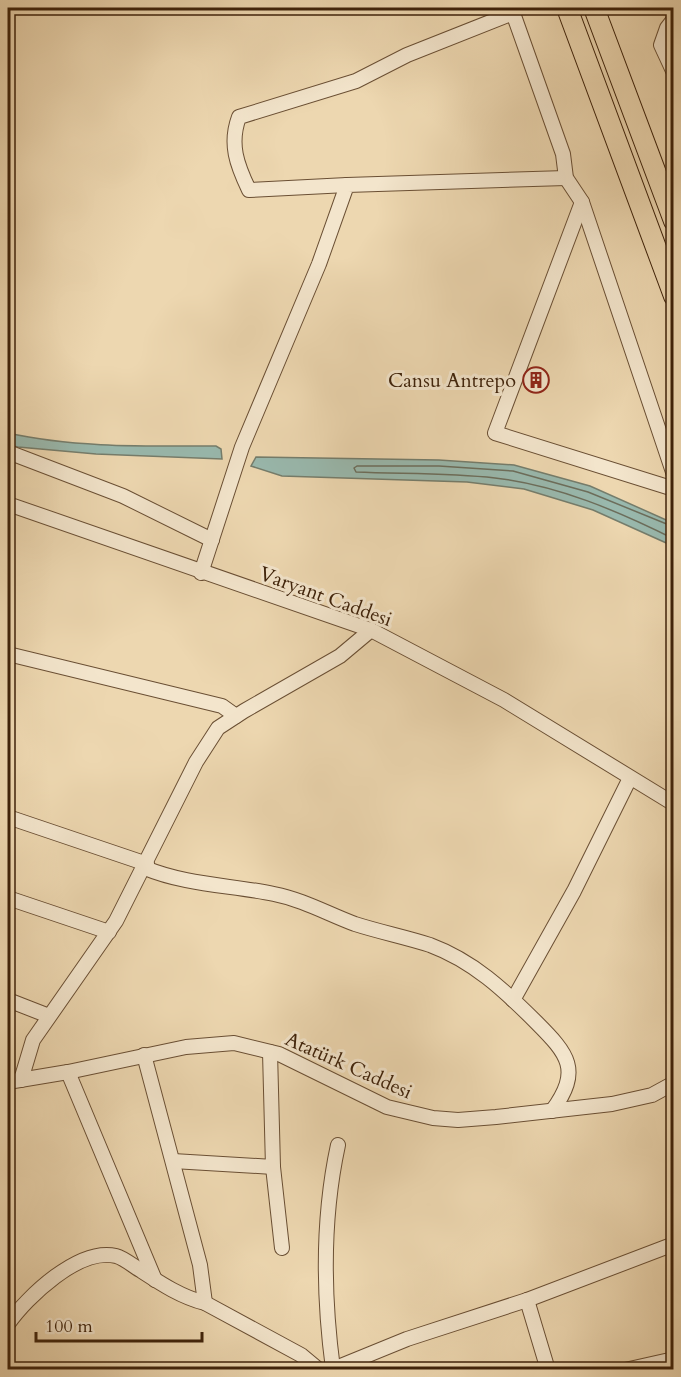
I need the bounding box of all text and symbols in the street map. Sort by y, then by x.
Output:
building icon: Cansu Antrepo [521,365,551,395]
place label: Cansu Antrepo [388,367,516,394]
street label: Varyant Caddesi [256,560,396,633]
street label: Atatürk Caddesi [281,1025,417,1106]
scale bar [36,1305,202,1343]
text: 100 m [45,1314,93,1339]

